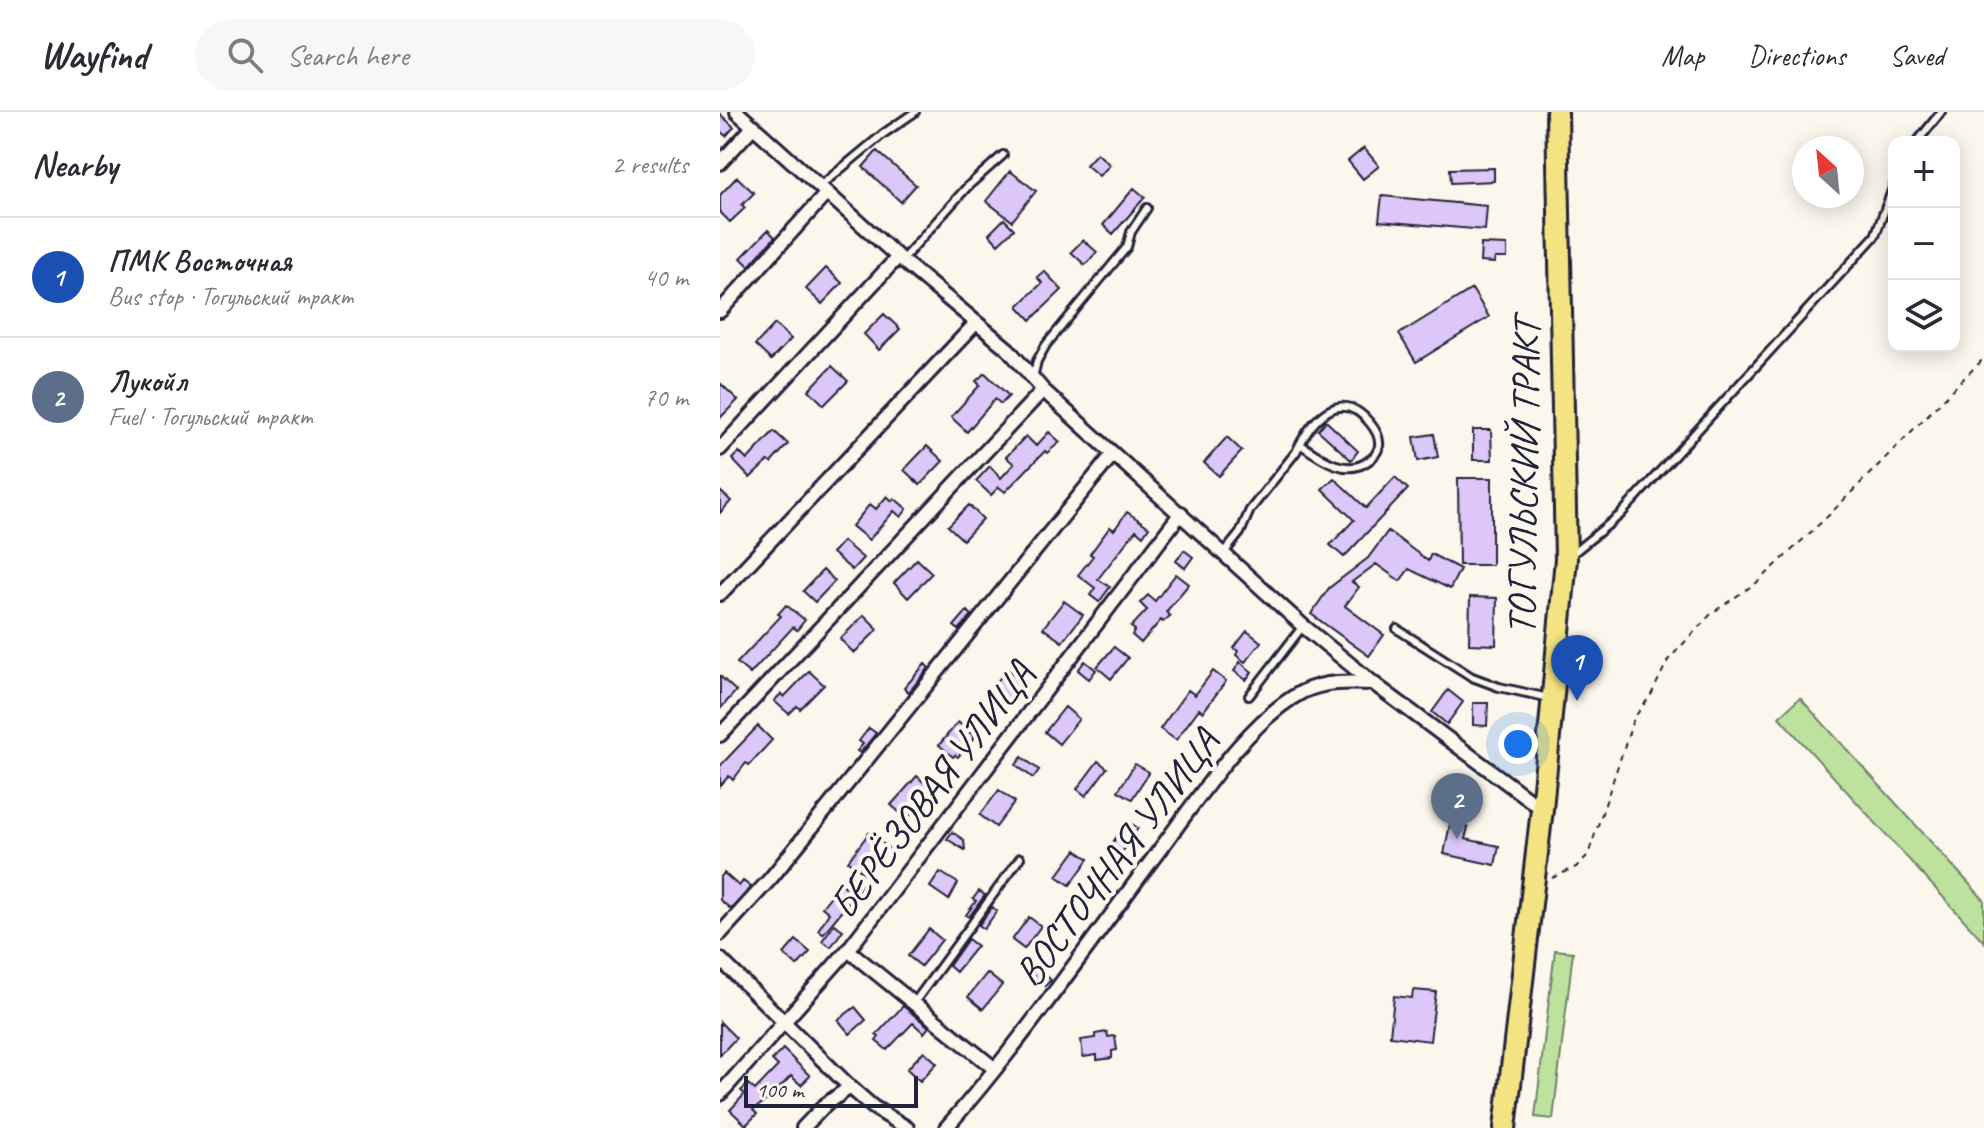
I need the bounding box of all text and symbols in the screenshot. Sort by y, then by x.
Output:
search box [195,19,755,91]
text: Wayfind [40,32,147,79]
icon: search [223,33,267,77]
text: Search here [287,36,409,74]
text: Map [1661,38,1704,73]
text: Directions [1748,38,1846,73]
text: Saved [1890,38,1944,73]
north arrow [1792,136,1864,208]
map controls [1888,136,1960,352]
button: + [1888,136,1960,208]
text: Nearby [32,143,118,186]
text: 2 results [612,148,688,181]
button: − [1888,208,1960,280]
text: ПМК Восточная [108,242,292,280]
text: 1 [52,261,64,294]
text: 40 m [644,261,688,294]
text: Bus stop · Тогульский тракт [108,280,353,313]
button: layers [1888,280,1960,352]
street label: ТОГУЛЬСКИЙ ТРАКТ [1496,311,1552,635]
text: Лукойл [108,362,186,400]
text: 2 [52,381,64,414]
text: 70 m [644,381,688,414]
text: Fuel · Тогульский тракт [108,400,312,433]
pin: 1 [1551,635,1603,701]
street label: БЕРЁЗОВАЯ УЛИЦА [819,650,1046,928]
street label: ВОСТОЧНАЯ УЛИЦА [1004,717,1231,996]
your location [1498,724,1538,764]
pin: 2 [1431,773,1483,839]
scale bar [744,1072,918,1108]
text: 100 m [756,1076,803,1104]

